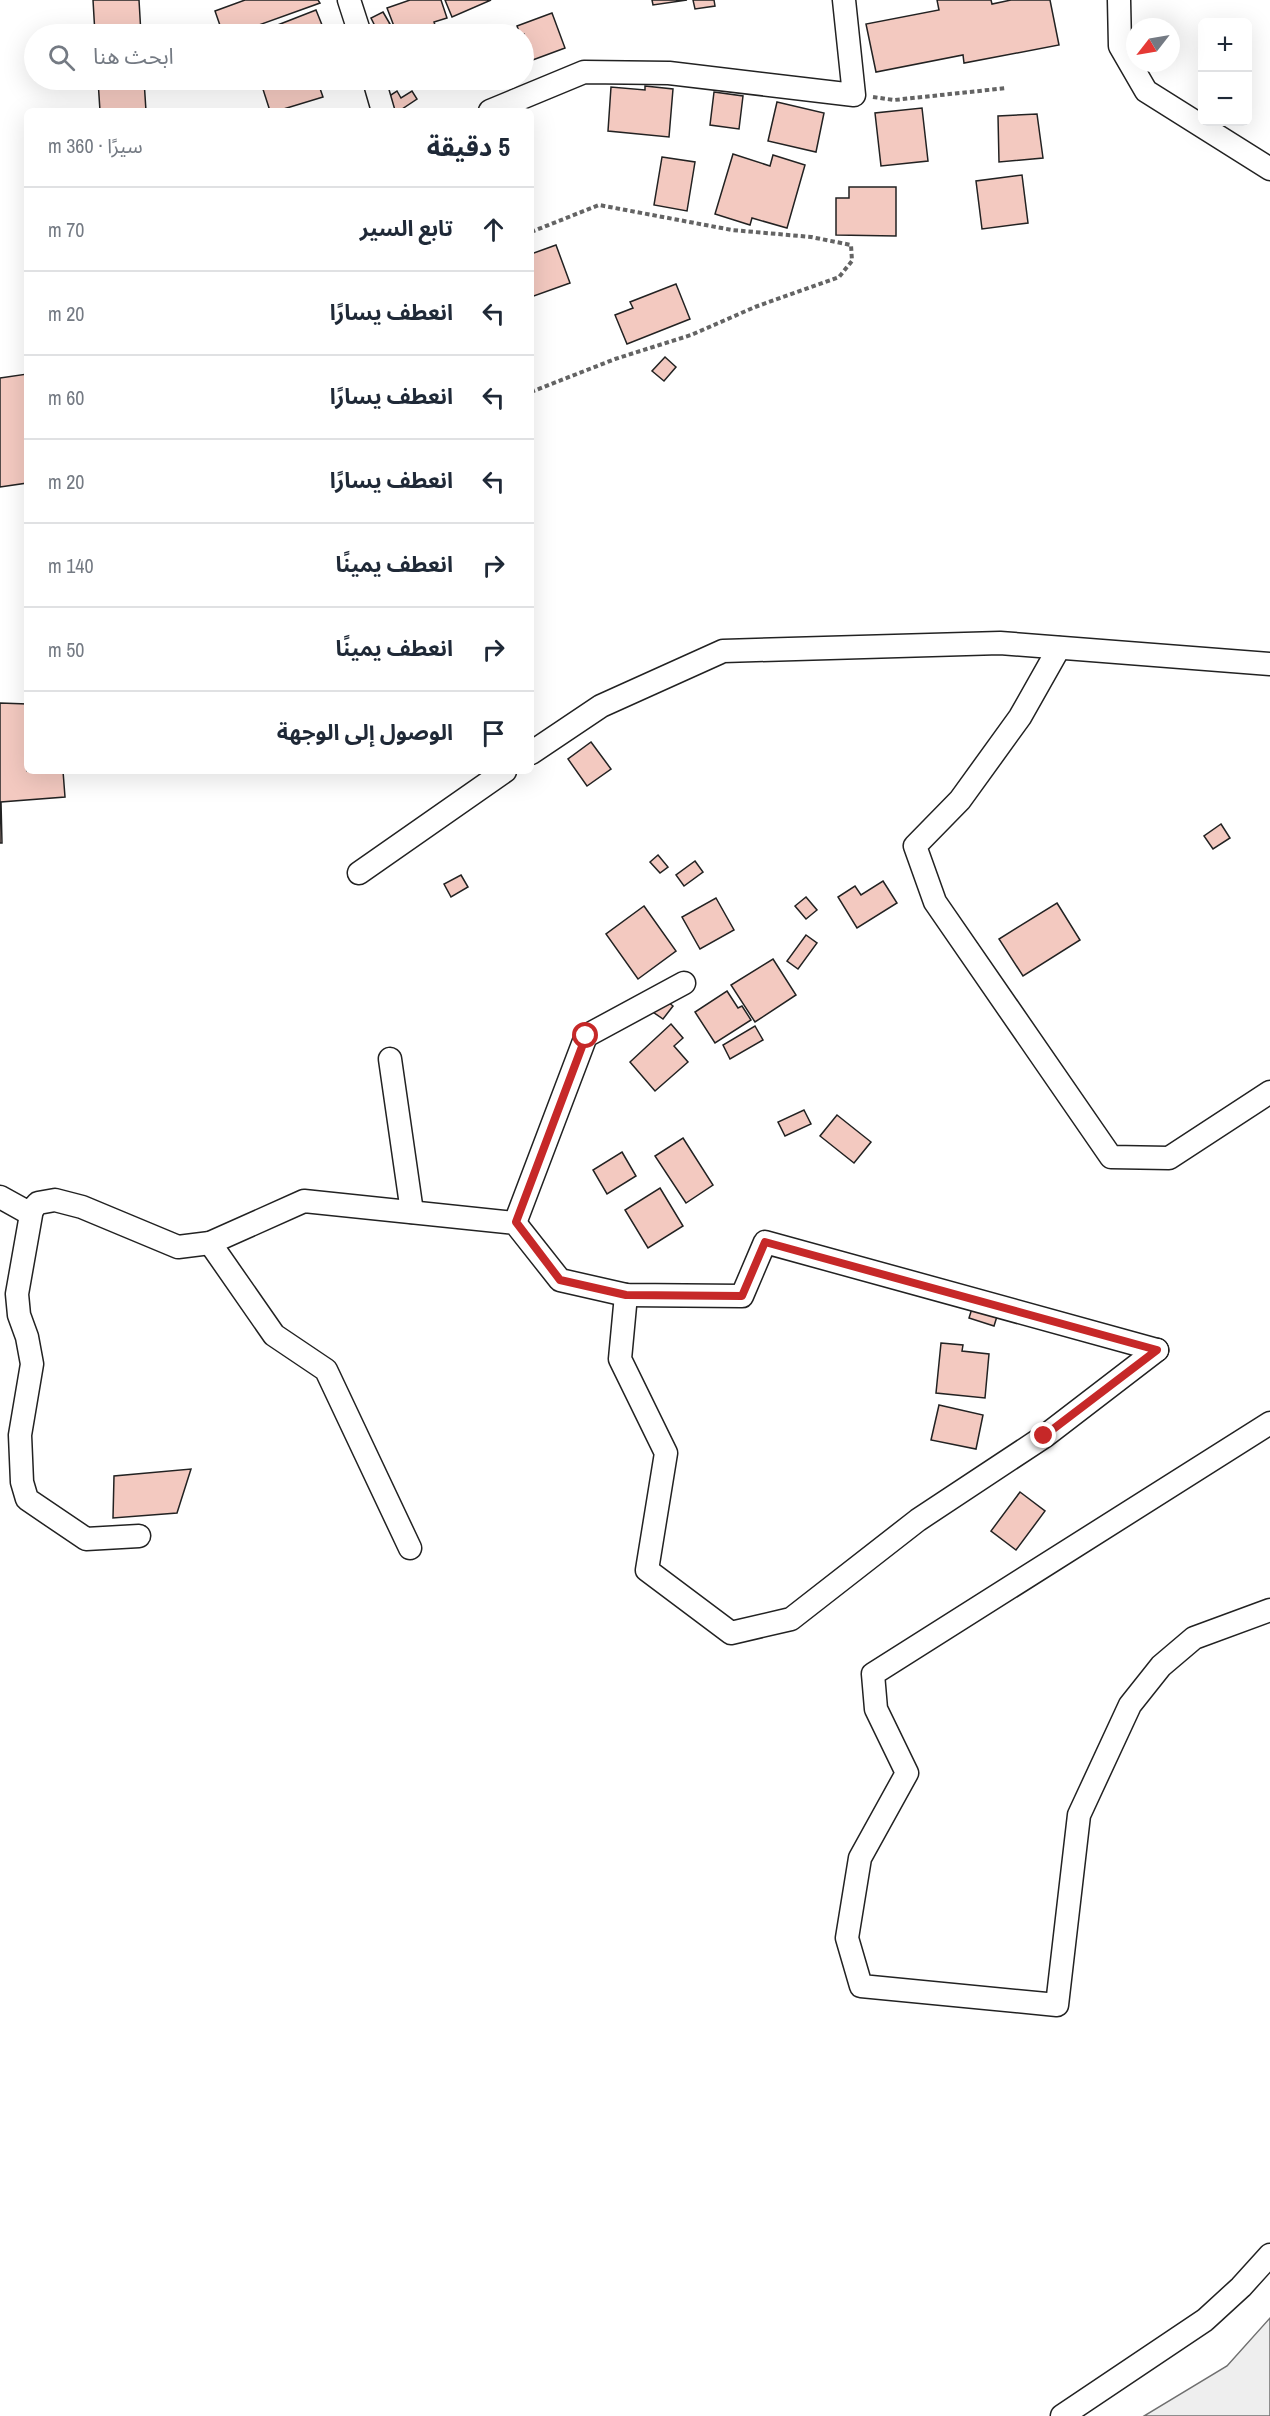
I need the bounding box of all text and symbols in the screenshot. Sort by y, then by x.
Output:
north arrow [1126,18,1180,72]
map controls [1198,18,1252,126]
button: + [1198,18,1252,72]
search box [24,24,534,90]
icon: search [45,41,78,74]
text: ابحث هنا [93,41,174,71]
button: − [1198,72,1252,126]
text: 5 دقيقة [427,129,510,164]
text: سيرًا · 360 m [48,132,143,159]
text: تابع السير [360,213,453,243]
icon: ahead [477,213,510,246]
text: 70 m [48,216,84,243]
text: انعطف يسارًا [330,297,453,327]
icon: left [477,297,510,330]
text: 20 m [48,300,84,327]
text: انعطف يسارًا [330,381,453,411]
icon: left [477,381,510,414]
text: 60 m [48,384,84,411]
text: انعطف يسارًا [330,465,453,495]
icon: left [477,465,510,498]
text: 20 m [48,468,84,495]
text: انعطف يمينًا [335,549,453,579]
icon: right [477,549,510,582]
text: 140 m [48,552,94,579]
text: انعطف يمينًا [335,633,453,663]
icon: right [477,633,510,666]
text: 50 m [48,636,84,663]
text: الوصول إلى الوجهة [277,717,453,747]
icon: arrive [477,717,510,750]
route start [572,1022,598,1048]
route end [1030,1422,1056,1448]

